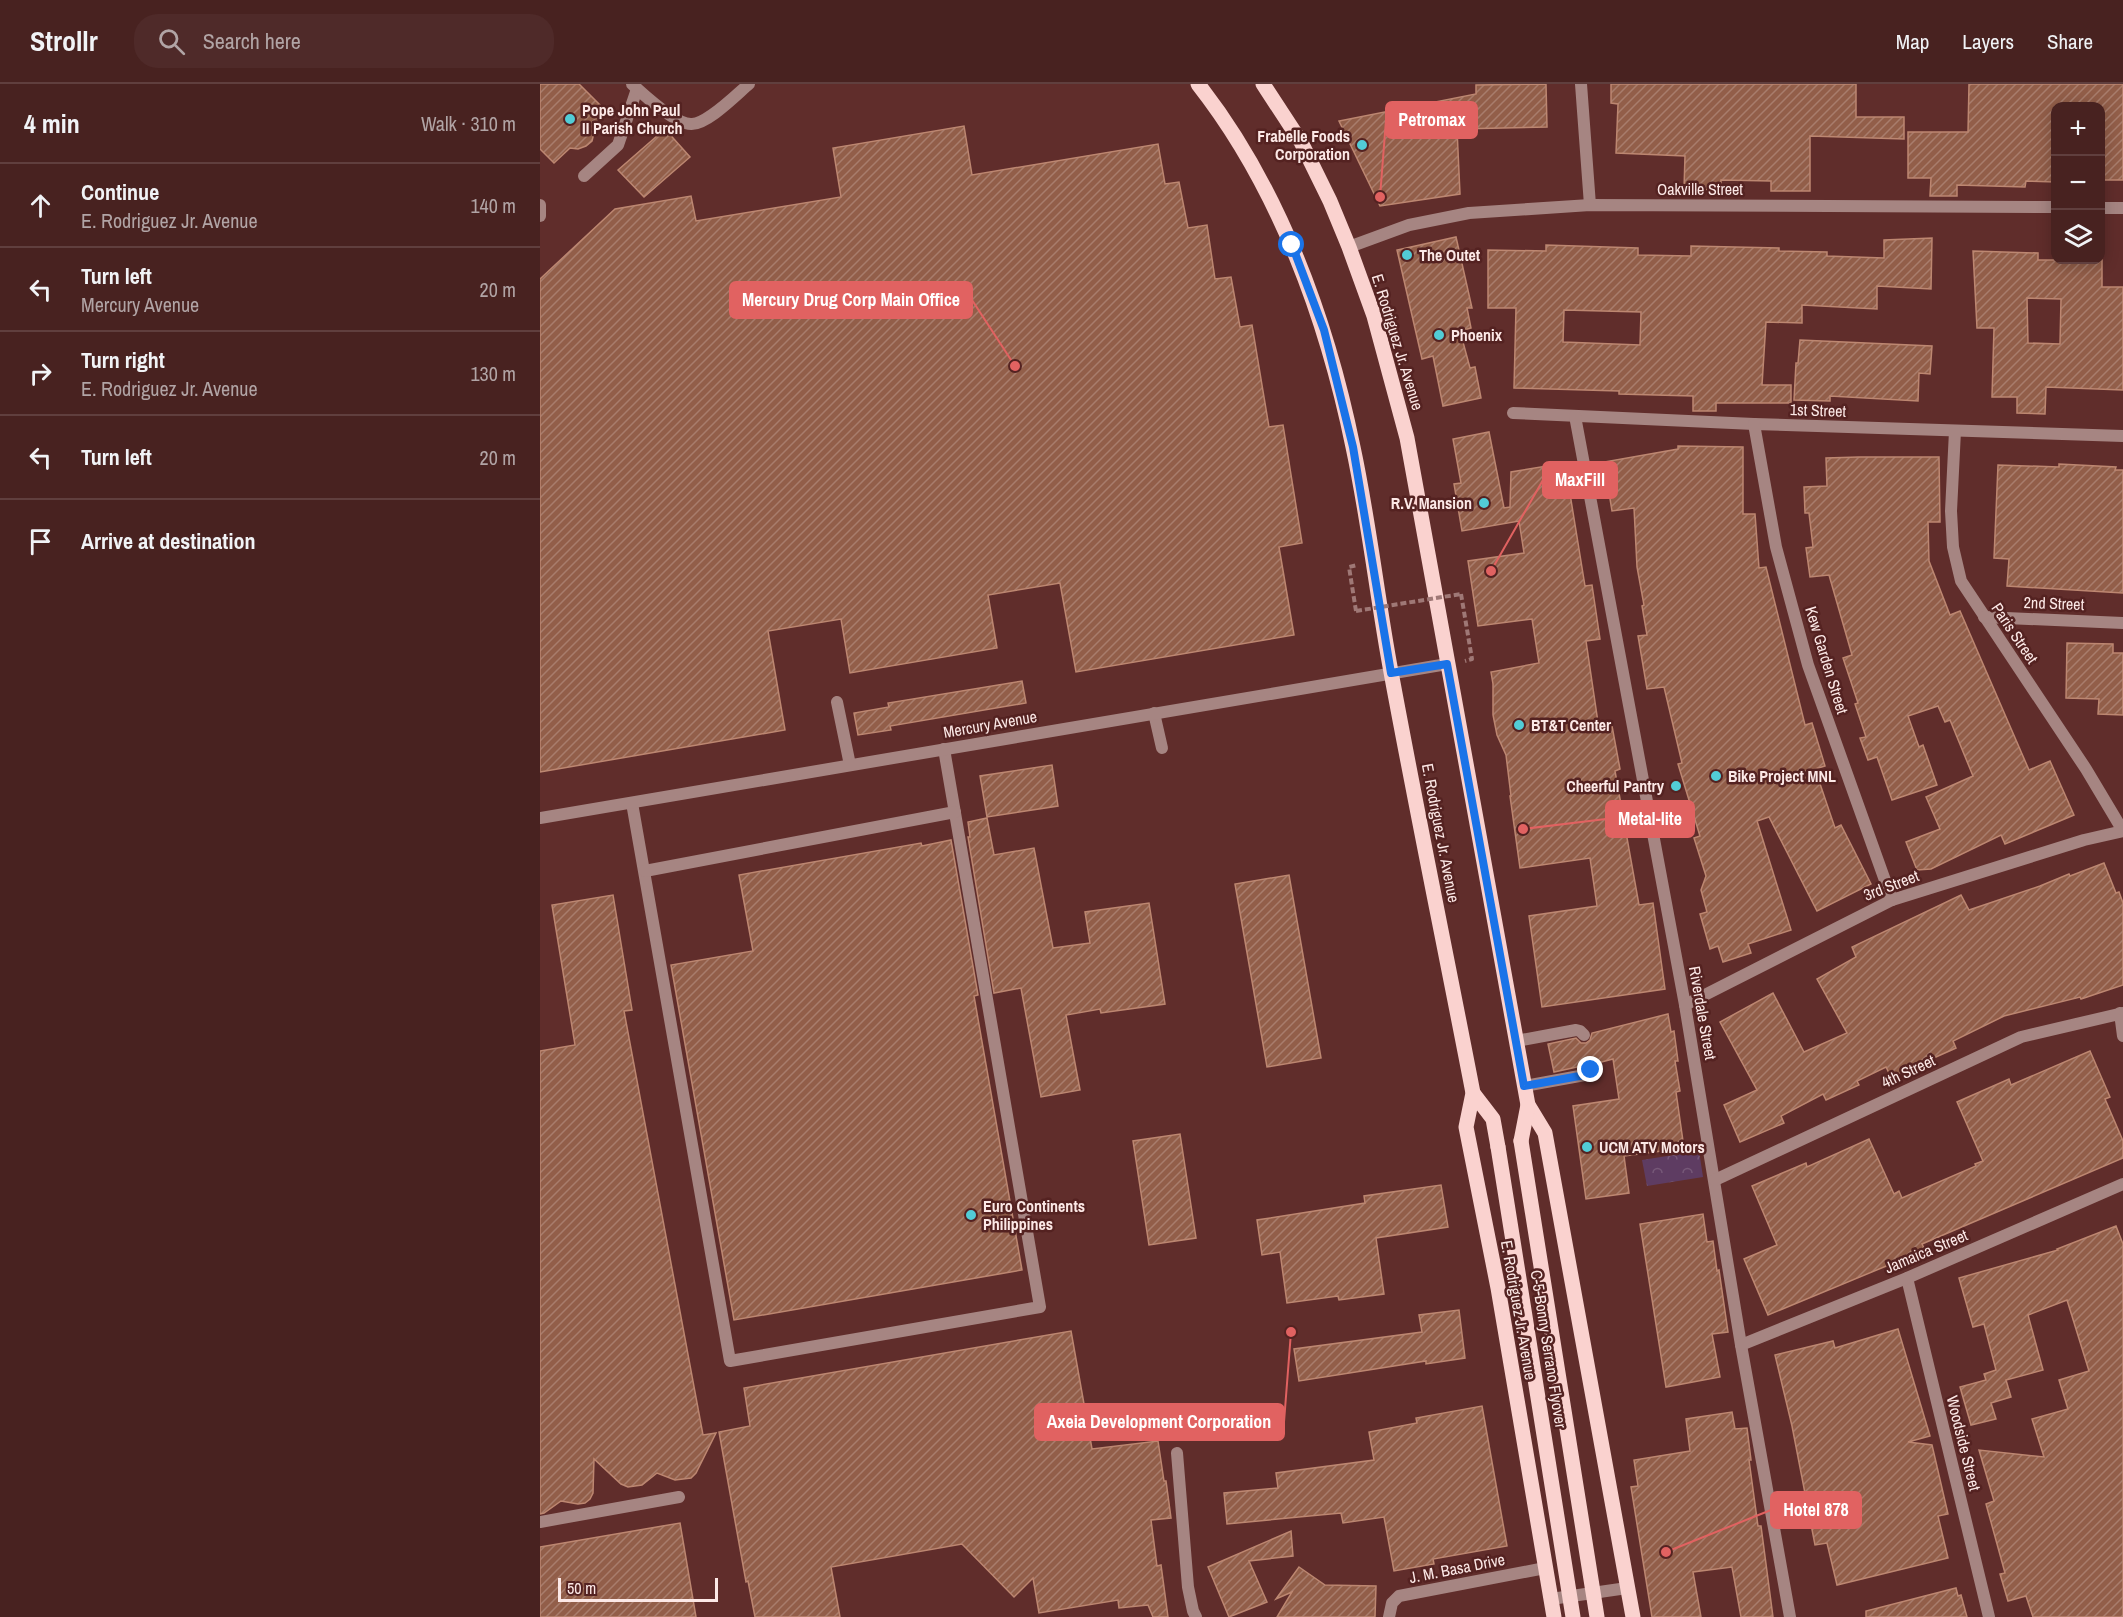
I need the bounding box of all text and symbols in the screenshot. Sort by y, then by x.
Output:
search box [134,14,554,68]
text: Strollr [30,22,98,60]
icon: search [155,25,188,58]
text: Search here [203,26,301,56]
text: Map [1896,27,1929,56]
text: Layers [1962,27,2014,56]
text: Share [2047,27,2093,56]
place label: Pope John Paul II Parish Church [582,99,683,139]
callout: Petromax [1386,102,1477,138]
map controls [2051,102,2105,264]
button: + [2051,102,2105,156]
text: 4 min [24,106,80,141]
text: Petromax [1398,107,1466,132]
text: Walk · 310 m [421,110,516,137]
marker: Pope John Paul II Parish Church [563,112,577,126]
place label: Frabelle Foods Corporation [1257,125,1350,165]
marker: Frabelle Foods Corporation [1355,138,1369,152]
button: − [2051,156,2105,210]
text: Continue [81,177,159,207]
street label: Oakville Street [1657,178,1743,200]
icon: ahead [24,189,57,222]
text: 140 m [470,192,516,219]
text: E. Rodriguez Jr. Avenue [81,207,258,234]
button: layers [2051,210,2105,264]
route start [1278,231,1304,257]
place label: The Outet [1419,244,1481,266]
marker: The Outet [1400,248,1414,262]
text: Turn left [81,261,152,291]
street label: E. Rodriguez Jr. Avenue [1367,271,1429,413]
icon: left [24,273,57,306]
text: 20 m [480,276,516,303]
callout: Mercury Drug Corp Main Office [730,282,972,318]
text: Mercury Drug Corp Main Office [742,287,960,312]
text: Mercury Avenue [81,291,199,318]
place label: Phoenix [1451,324,1503,346]
marker: Phoenix [1432,328,1446,342]
text: Turn right [81,345,165,375]
icon: right [24,357,57,390]
text: 130 m [470,360,516,387]
text: E. Rodriguez Jr. Avenue [81,375,258,402]
street label: 1st Street [1790,398,1847,422]
icon: left [24,441,57,474]
text: Turn left [81,442,152,472]
text: 20 m [480,444,516,471]
callout: MaxFill [1543,462,1617,498]
text: MaxFill [1555,467,1605,492]
place label: R.V. Mansion [1391,492,1472,514]
marker: R.V. Mansion [1477,496,1491,510]
icon: arrive [24,525,57,558]
text: Arrive at destination [81,526,255,556]
street label: 2nd Street [2023,591,2085,615]
street label: Paris Street [1987,598,2044,668]
street label: Kew Garden Street [1800,603,1854,717]
street label: Mercury Avenue [942,705,1038,743]
place label: BT&T Center [1531,714,1612,736]
marker: BT&T Center [1512,718,1526,732]
street label: E. Rodriguez Jr. Avenue [1417,762,1465,904]
place label: Bike Project MNL [1728,765,1836,787]
marker: Bike Project MNL [1709,769,1723,783]
place label: Cheerful Pantry [1566,775,1665,797]
marker: Cheerful Pantry [1669,779,1683,793]
callout: Metal-lite [1606,801,1694,837]
text: Metal-lite [1618,806,1682,831]
street label: 3rd Street [1860,864,1922,906]
street label: Riverdale Street [1684,964,1722,1062]
street label: 4th Street [1878,1049,1939,1093]
route end [1577,1056,1603,1082]
place label: UCM ATV Motors [1599,1136,1705,1158]
marker: UCM ATV Motors [1580,1140,1594,1154]
place label: Euro Continents Philippines [983,1195,1085,1235]
marker: Euro Continents Philippines [964,1208,978,1222]
street label: Jamaica Street [1881,1223,1971,1278]
street label: E. Rodriguez Jr. Avenue [1496,1239,1542,1381]
street label: C-5-Bonny Serrano Flyover [1526,1268,1572,1430]
street label: Woodside Street [1942,1393,1987,1493]
callout: Axeia Development Corporation [1035,1404,1284,1440]
text: Axeia Development Corporation [1047,1409,1271,1434]
callout: Hotel 878 [1771,1492,1861,1528]
text: Hotel 878 [1783,1497,1849,1522]
street label: J. M. Basa Drive [1407,1548,1507,1588]
scale bar [558,1575,718,1602]
text: 50 m [567,1577,596,1599]

